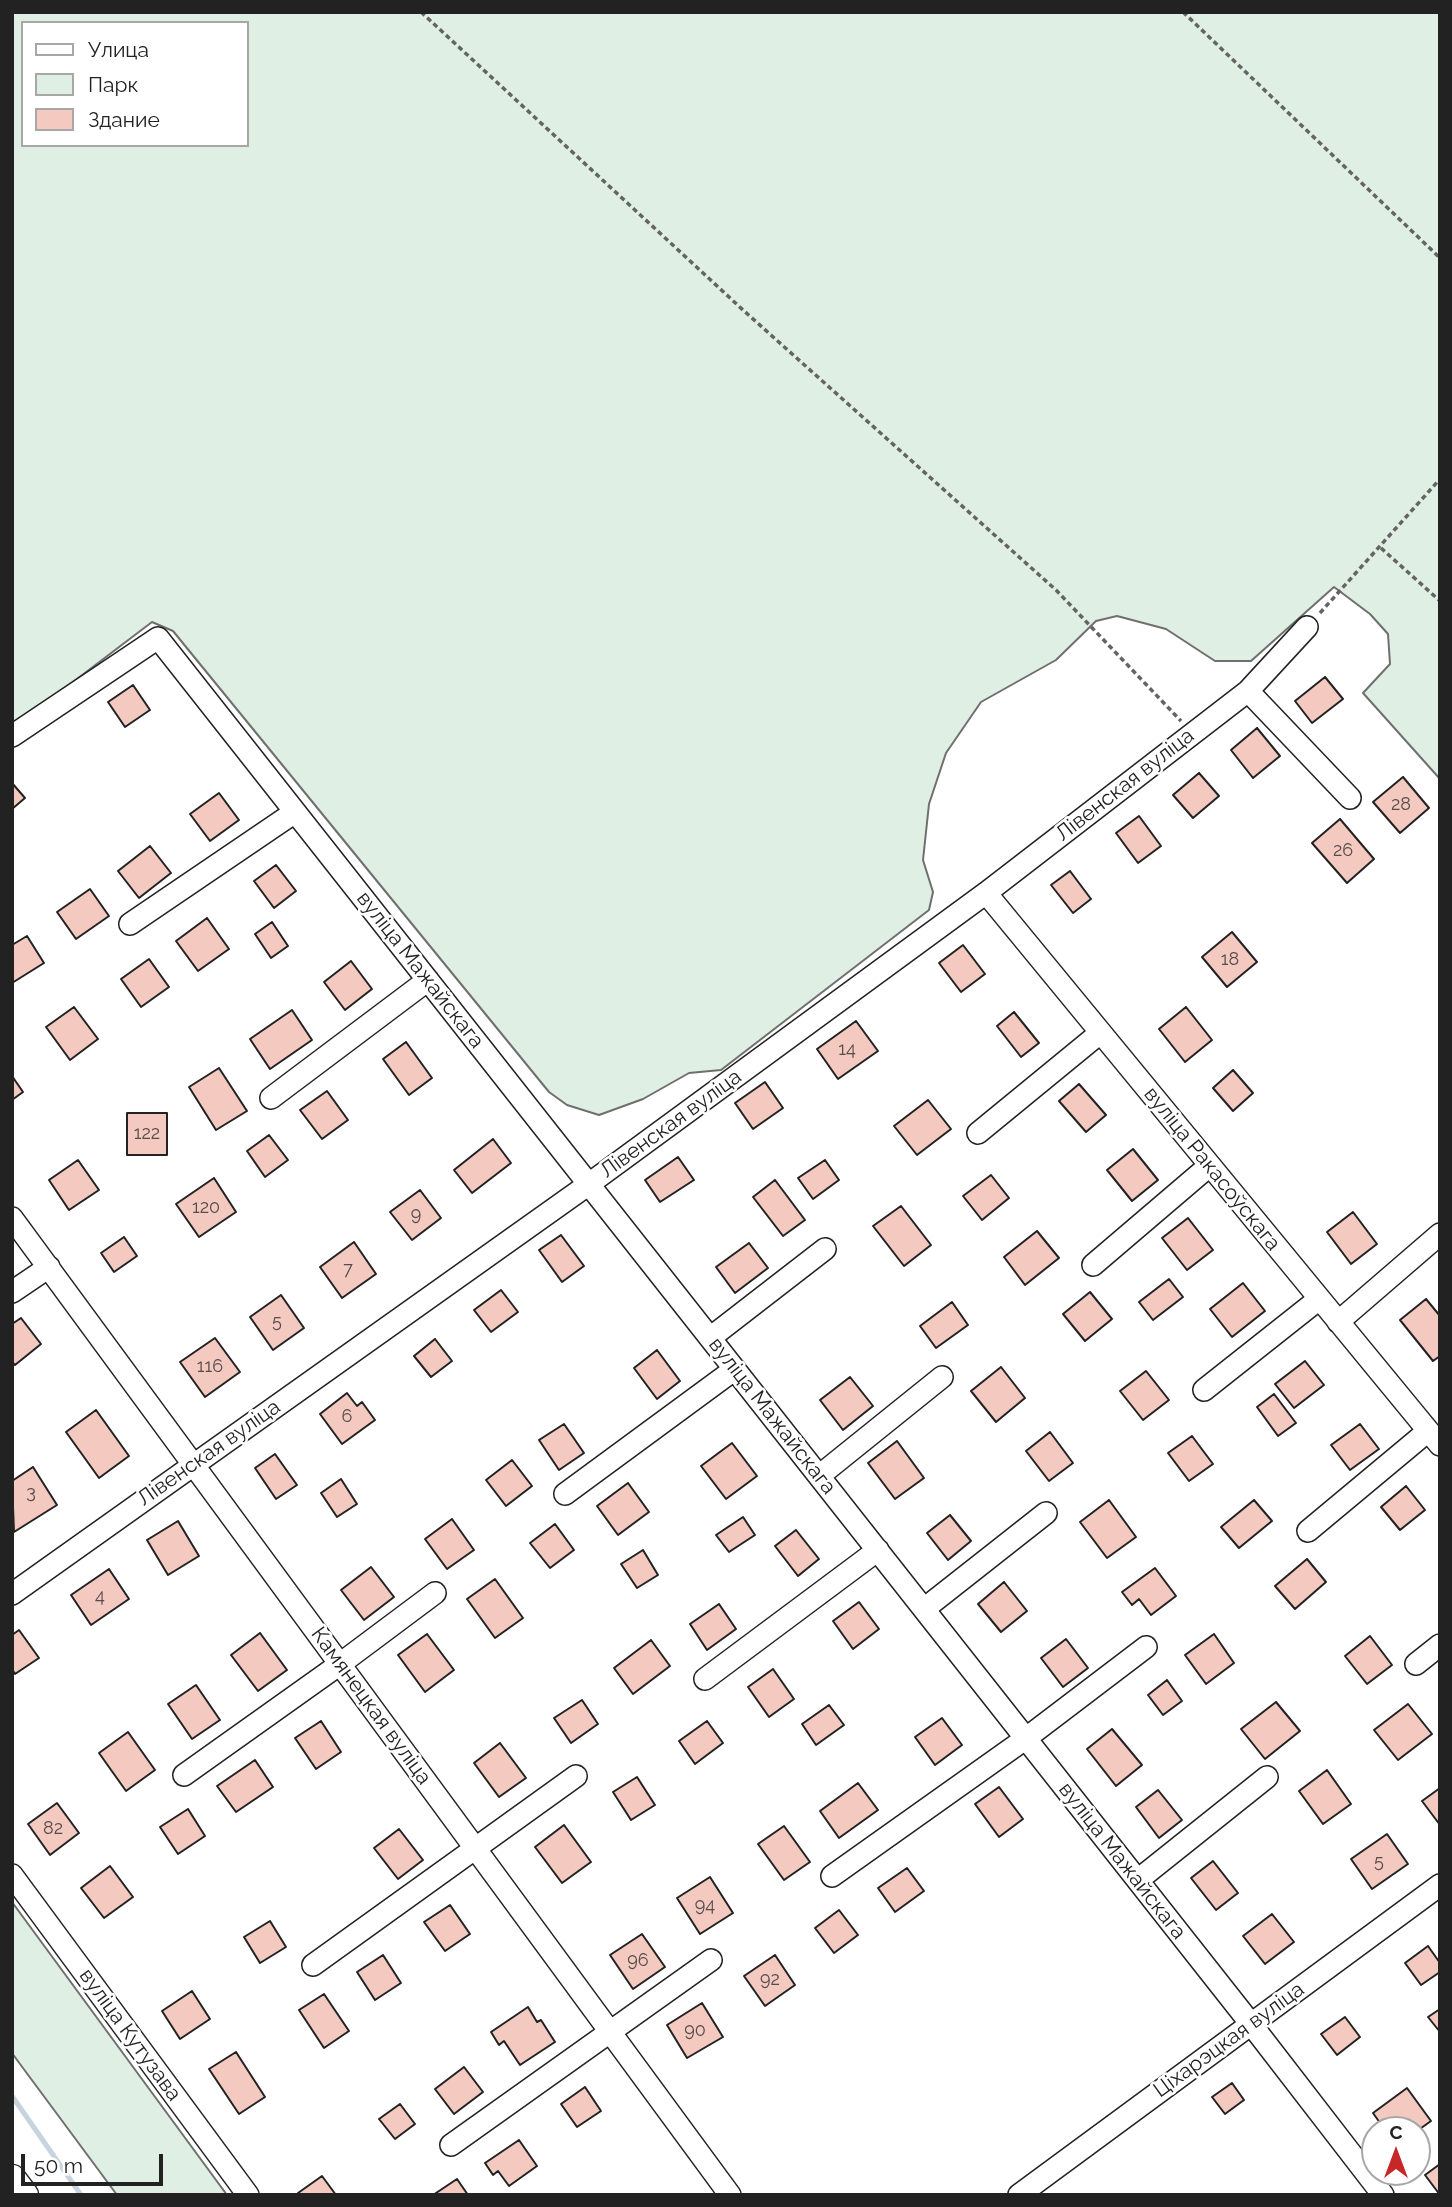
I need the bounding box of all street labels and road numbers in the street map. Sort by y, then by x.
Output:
street label: Лівенская вуліца [1051,723,1199,847]
street label: вуліца Мажайскага [351,887,489,1053]
street label: Лівенская вуліца [595,1064,747,1184]
street label: вуліца Ракасоўскага [1138,1082,1286,1256]
street label: вуліца Мажайскага [703,1333,841,1499]
street label: Лівенская вуліца [133,1394,285,1512]
street label: Камянецкая вуліца [305,1622,437,1790]
street label: вуліца Мажайскага [1053,1778,1191,1944]
street label: вуліца Кутузава [74,1964,186,2106]
street label: Ціхарэцкая вуліца [1149,1977,1309,2103]

